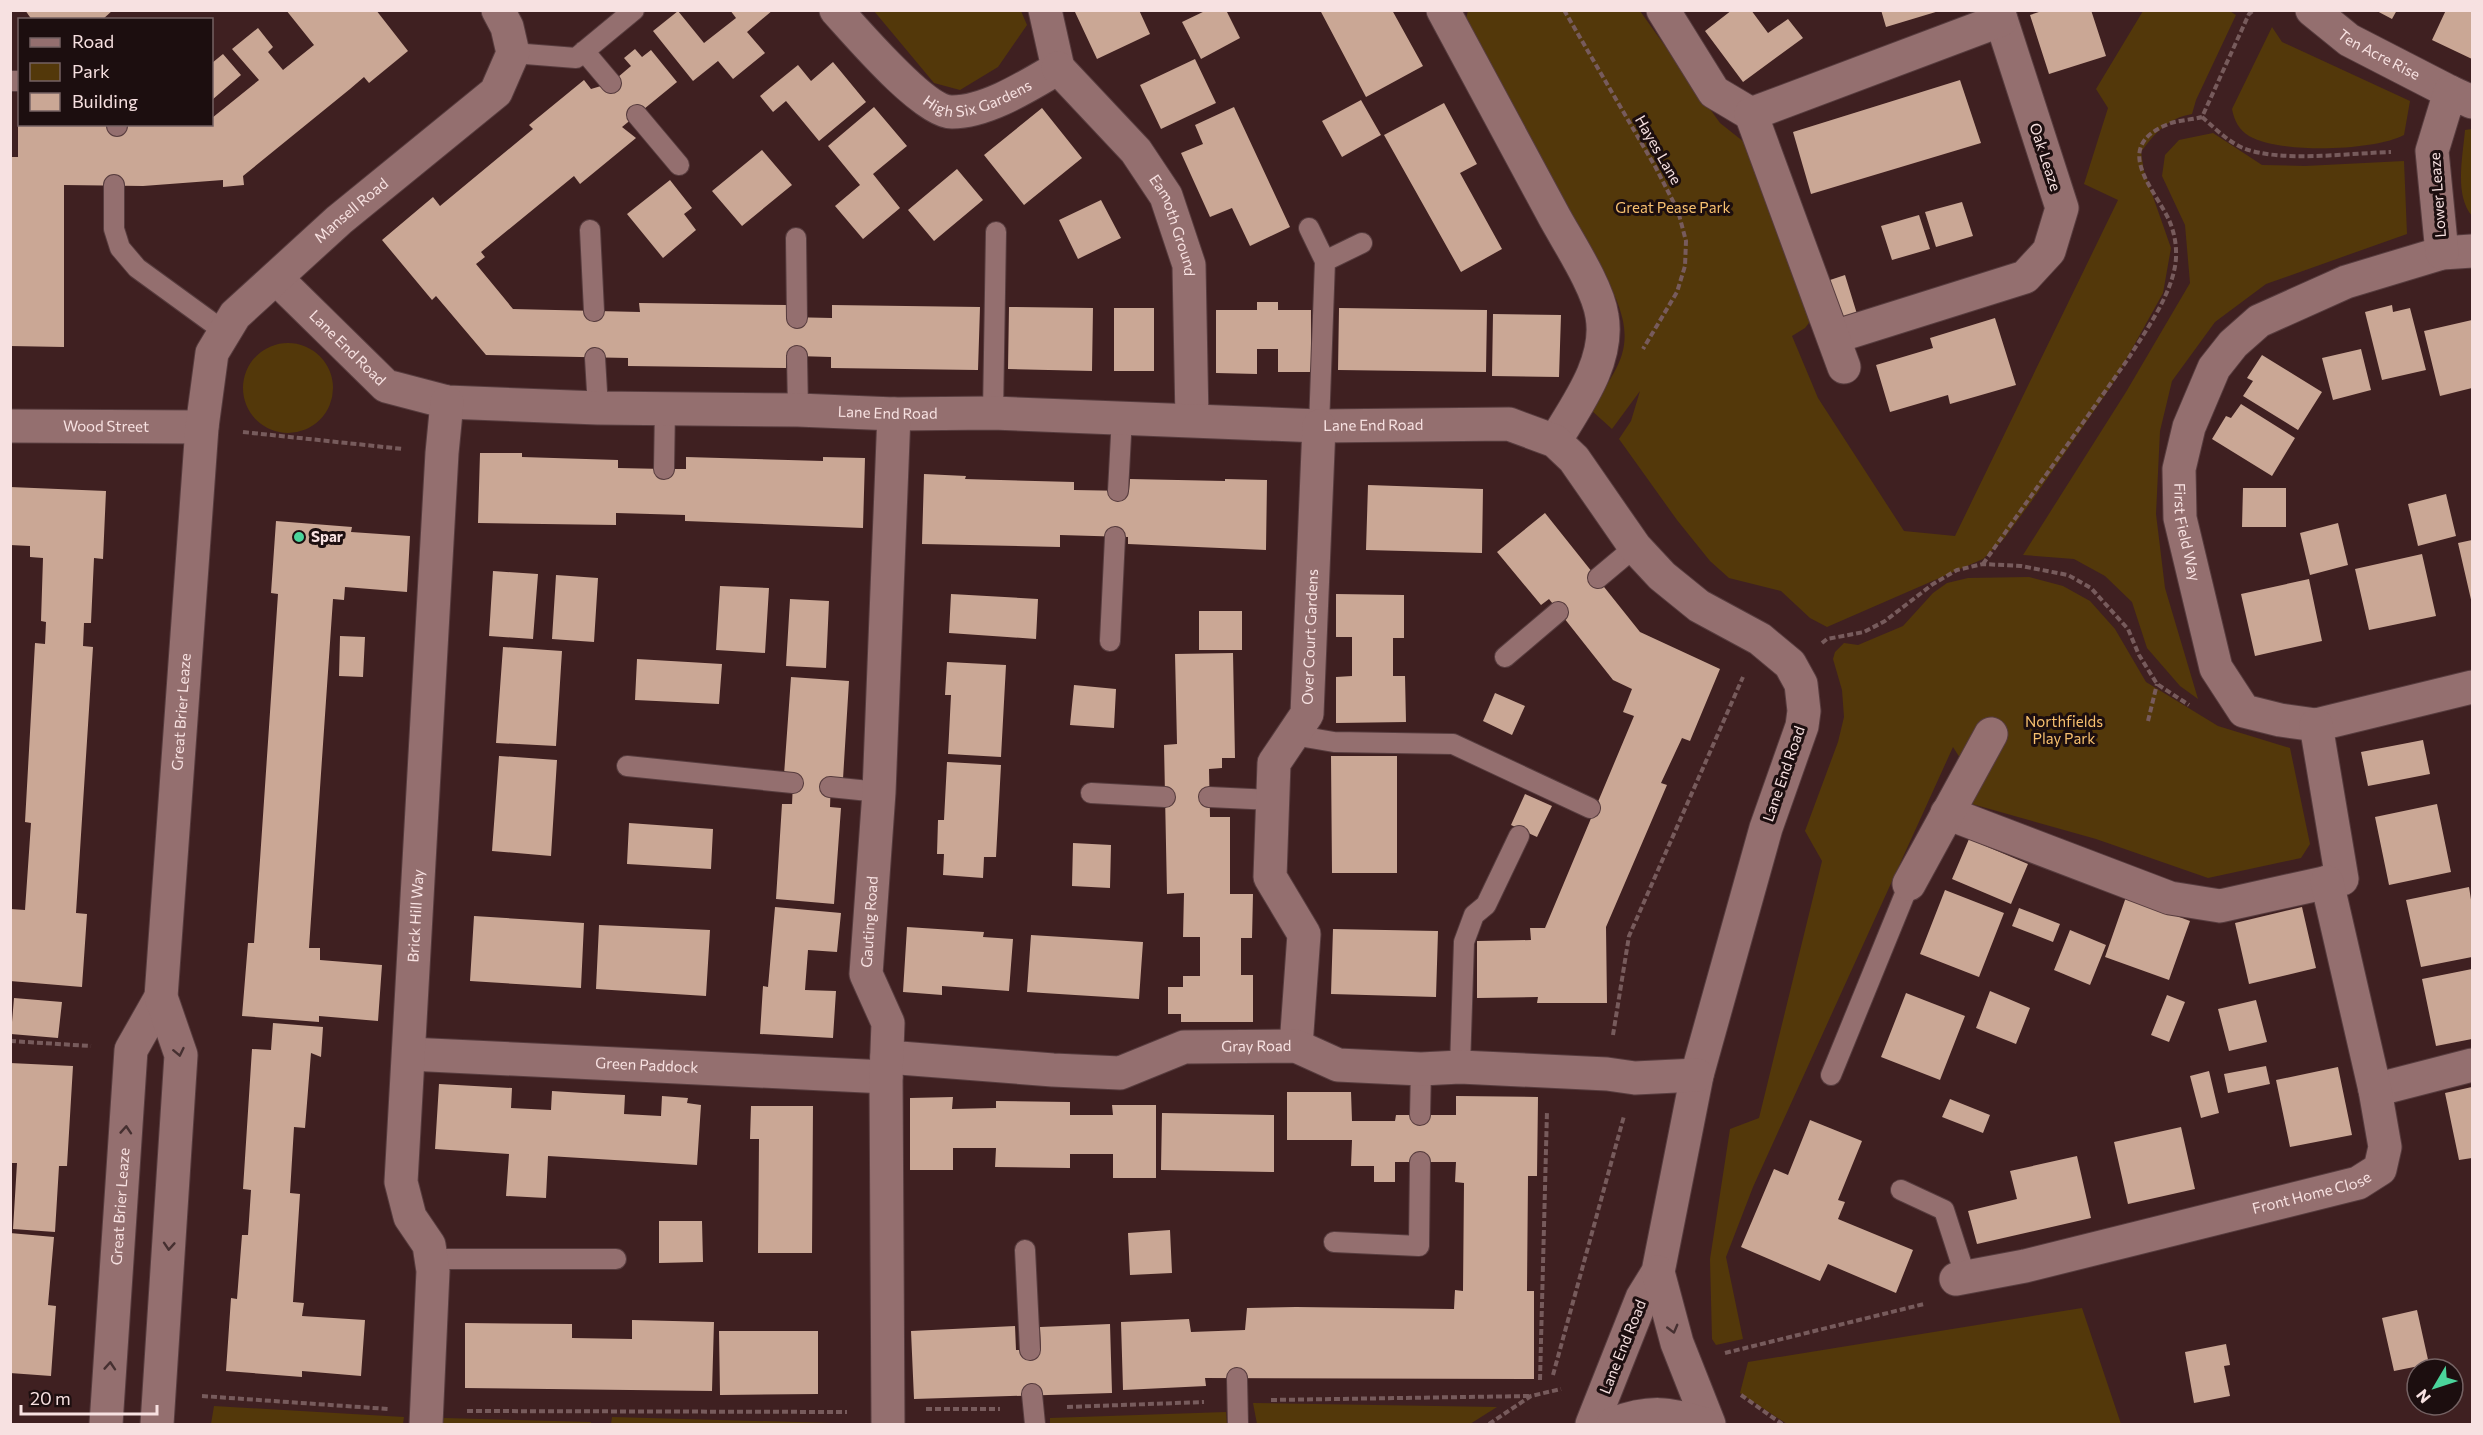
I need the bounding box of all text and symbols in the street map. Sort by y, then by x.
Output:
legend [18,18,213,126]
street label: Ten Acre Rise [2335,25,2424,83]
text: Road [72,30,114,52]
text: Park [72,60,110,82]
street label: High Six Gardens [920,75,1035,120]
text: Building [72,90,138,112]
street label: Hayes Lane [1632,112,1686,187]
street label: Oak Leaze [2026,120,2065,193]
street label: Lower Leaze [2425,152,2449,238]
street label: Eamoth Ground [1146,171,1199,276]
street label: Mansell Road [310,174,391,246]
park label: Great Pease Park [1615,198,1731,216]
street label: Lane End Road [306,306,390,389]
street label: Lane End Road [837,402,938,422]
street label: Lane End Road [1323,415,1423,434]
street label: Wood Street [63,416,149,435]
street label: First Field Way [2171,483,2205,583]
place label: Spar [311,527,343,545]
marker: Spar [292,530,306,544]
street label: Over Court Gardens [1297,568,1321,705]
street label: Great Brier Leaze [167,652,194,771]
park label: Northfields Play Park [2025,712,2103,747]
street label: Lane End Road [1758,724,1808,824]
street label: Brick Hill Way [403,868,427,963]
street label: Gauting Road [856,875,881,968]
street label: Gray Road [1221,1036,1292,1055]
one-way arrow [172,1047,185,1057]
street label: Green Paddock [595,1053,699,1076]
one-way arrow [119,1125,132,1134]
street label: Great Brier Leaze [107,1147,132,1266]
street label: Front Home Close [2250,1167,2374,1217]
one-way arrow [162,1242,175,1251]
street label: Lane End Road [1595,1297,1649,1396]
one-way arrow [1666,1323,1678,1334]
north arrow [2405,1357,2465,1417]
one-way arrow [104,1362,117,1371]
scale bar [21,1378,158,1416]
text: N [2412,1386,2434,1407]
text: 20 m [30,1387,71,1409]

